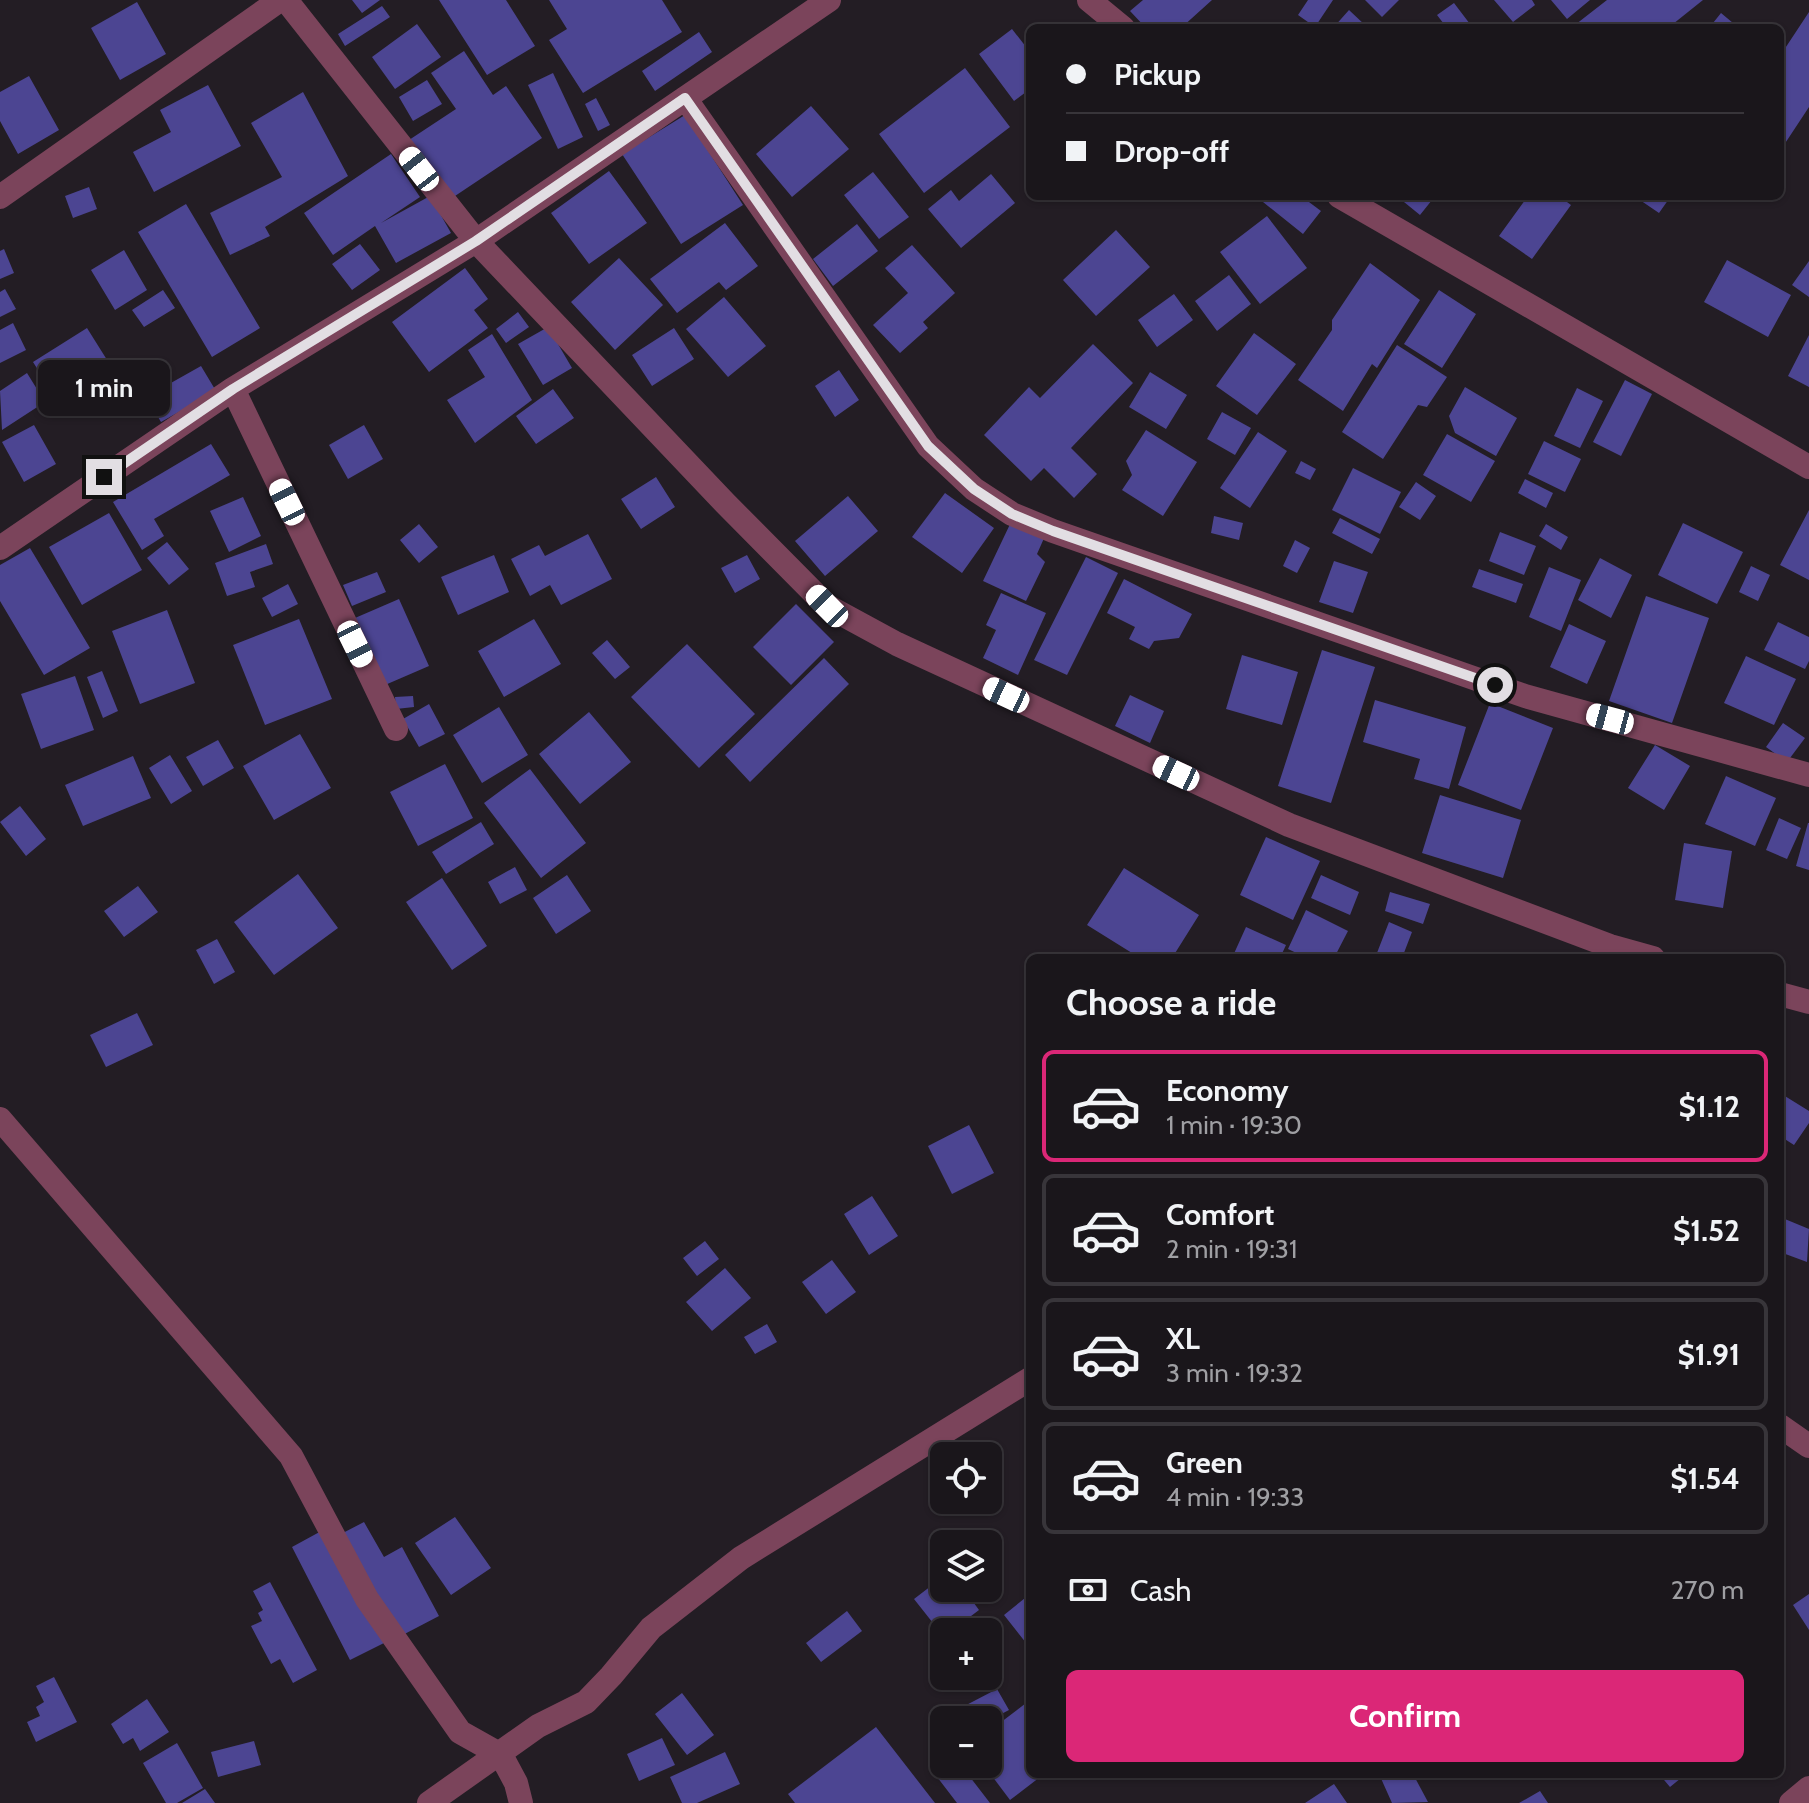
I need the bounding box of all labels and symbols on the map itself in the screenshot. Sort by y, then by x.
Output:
car [395,143,443,195]
callout: 1 min [38,361,170,417]
route end [86,459,122,495]
car [266,475,308,529]
car [802,581,852,631]
car [334,617,376,671]
route start [1477,667,1513,703]
car [979,674,1033,716]
car [1584,701,1636,737]
car [1149,752,1203,794]

